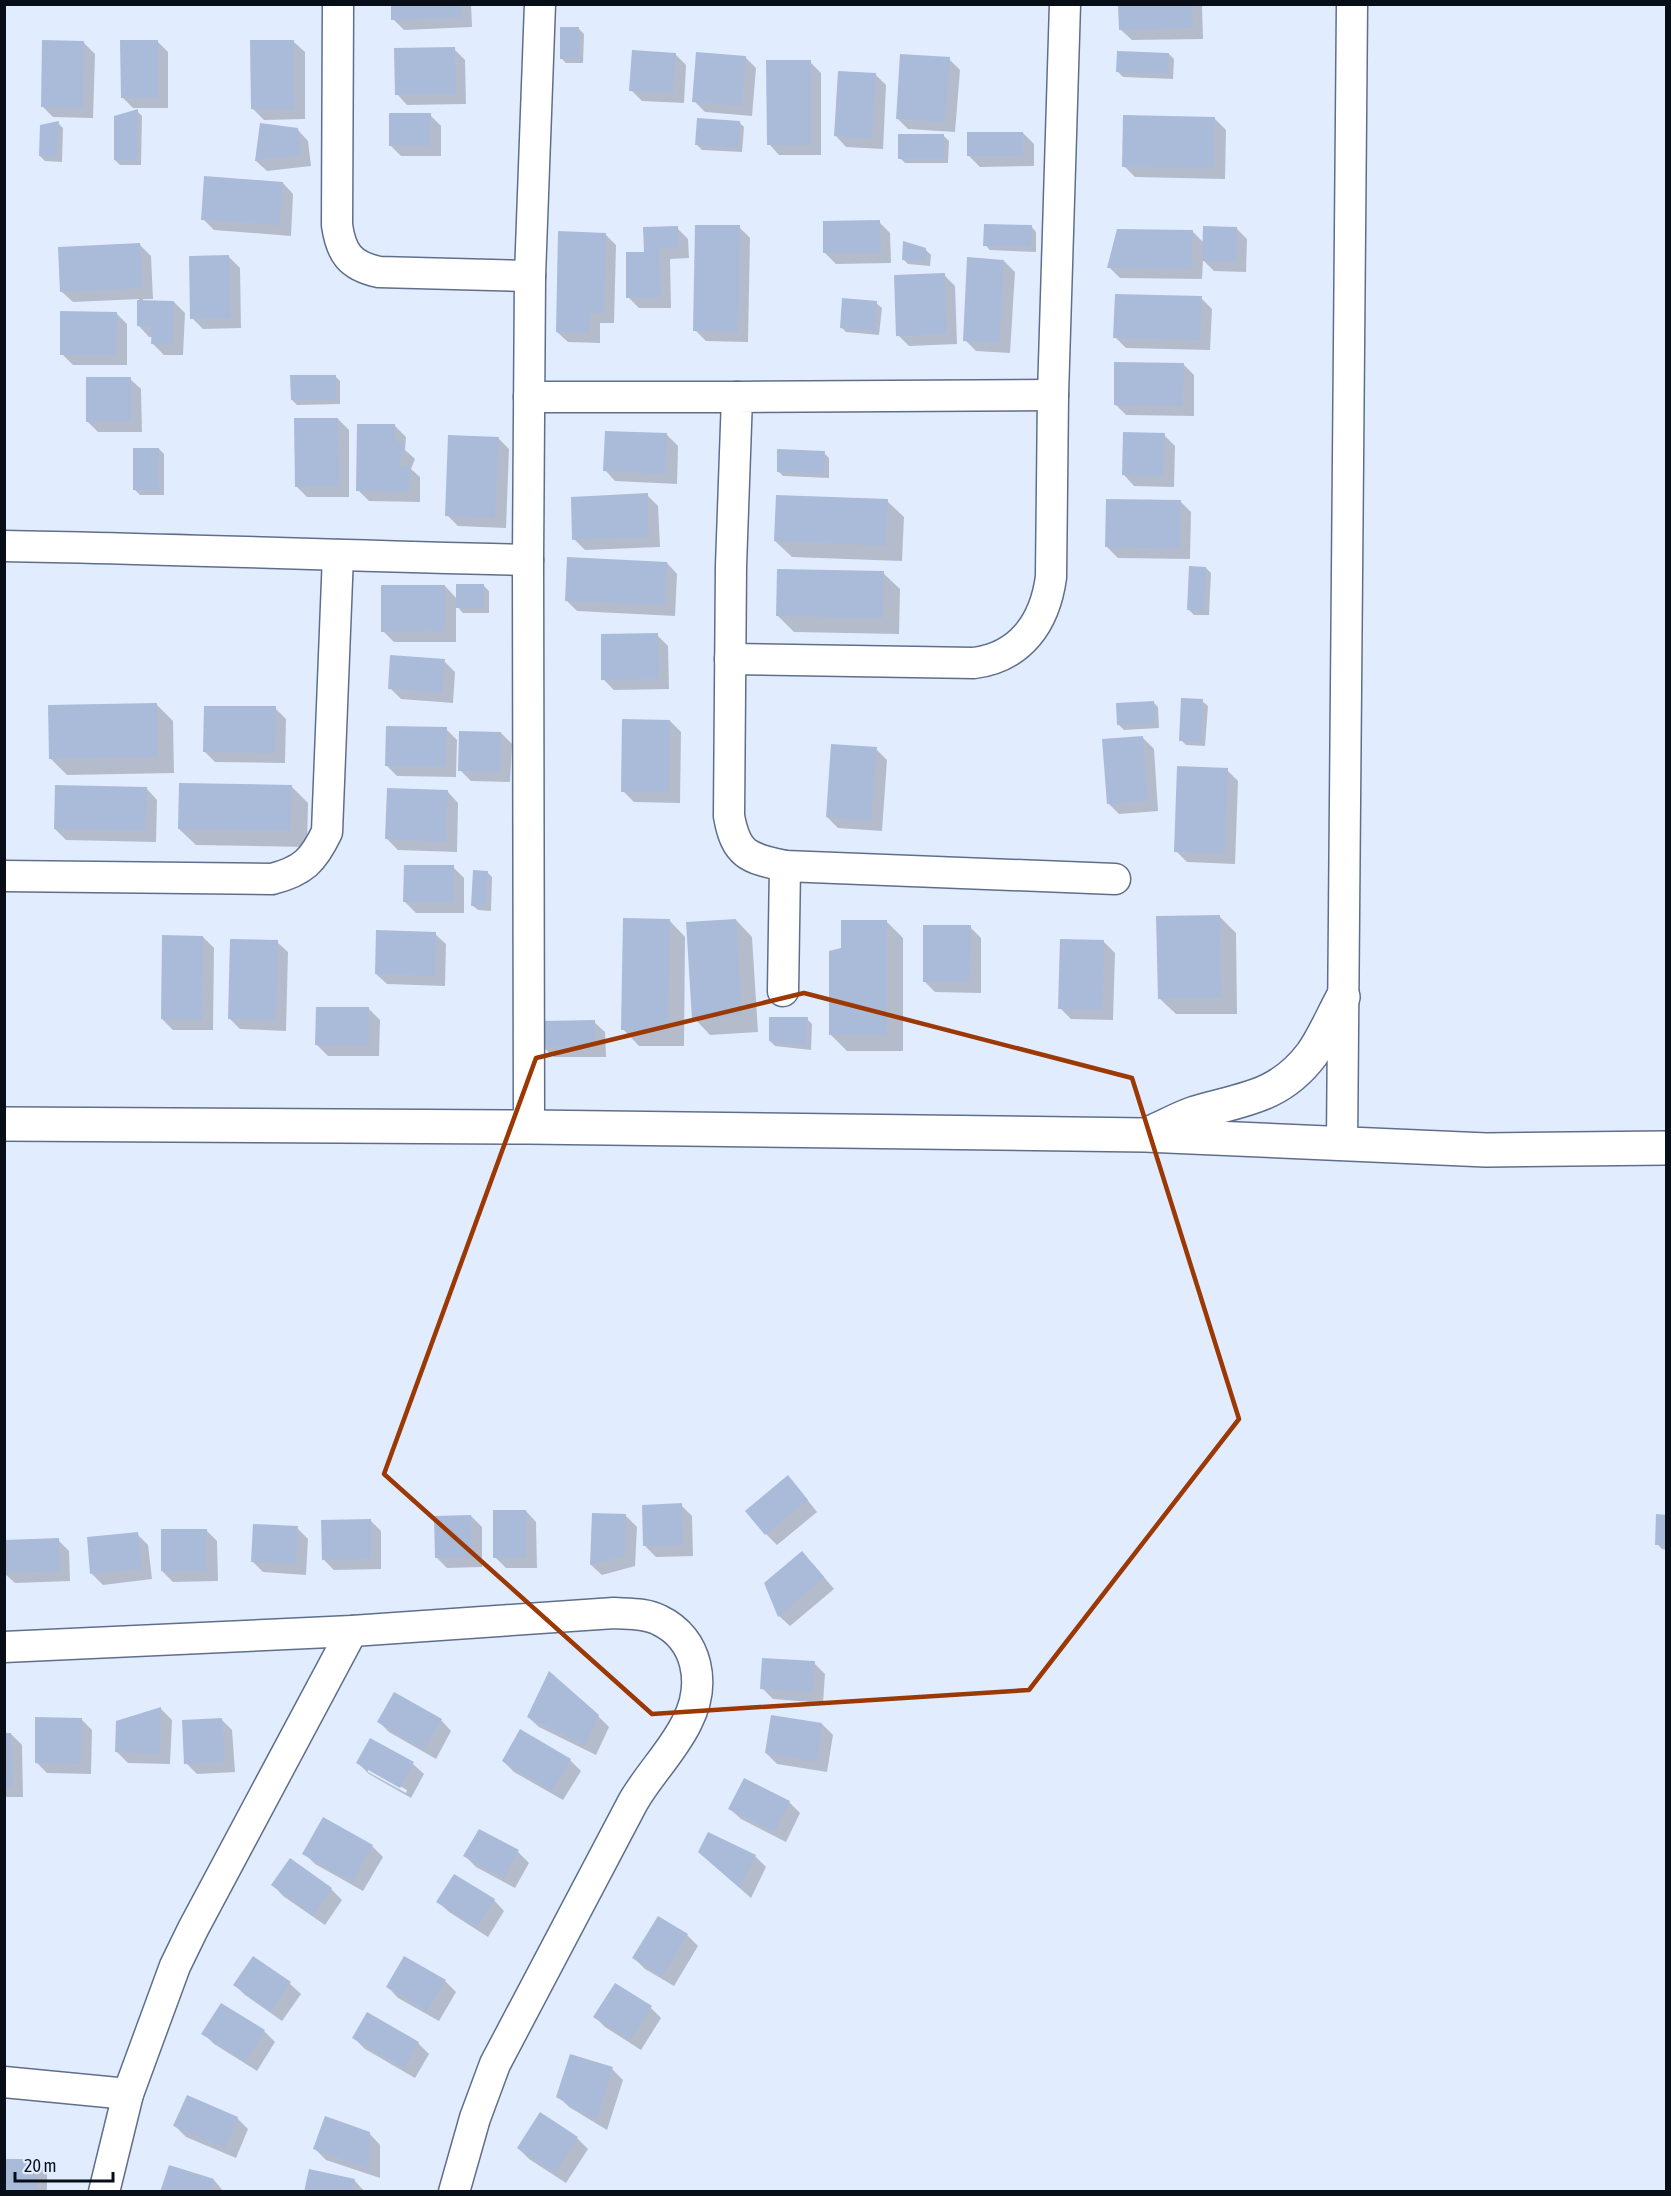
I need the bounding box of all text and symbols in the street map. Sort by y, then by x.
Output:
scale bar [15,2145,112,2183]
text: 20 m [24,2155,56,2176]

